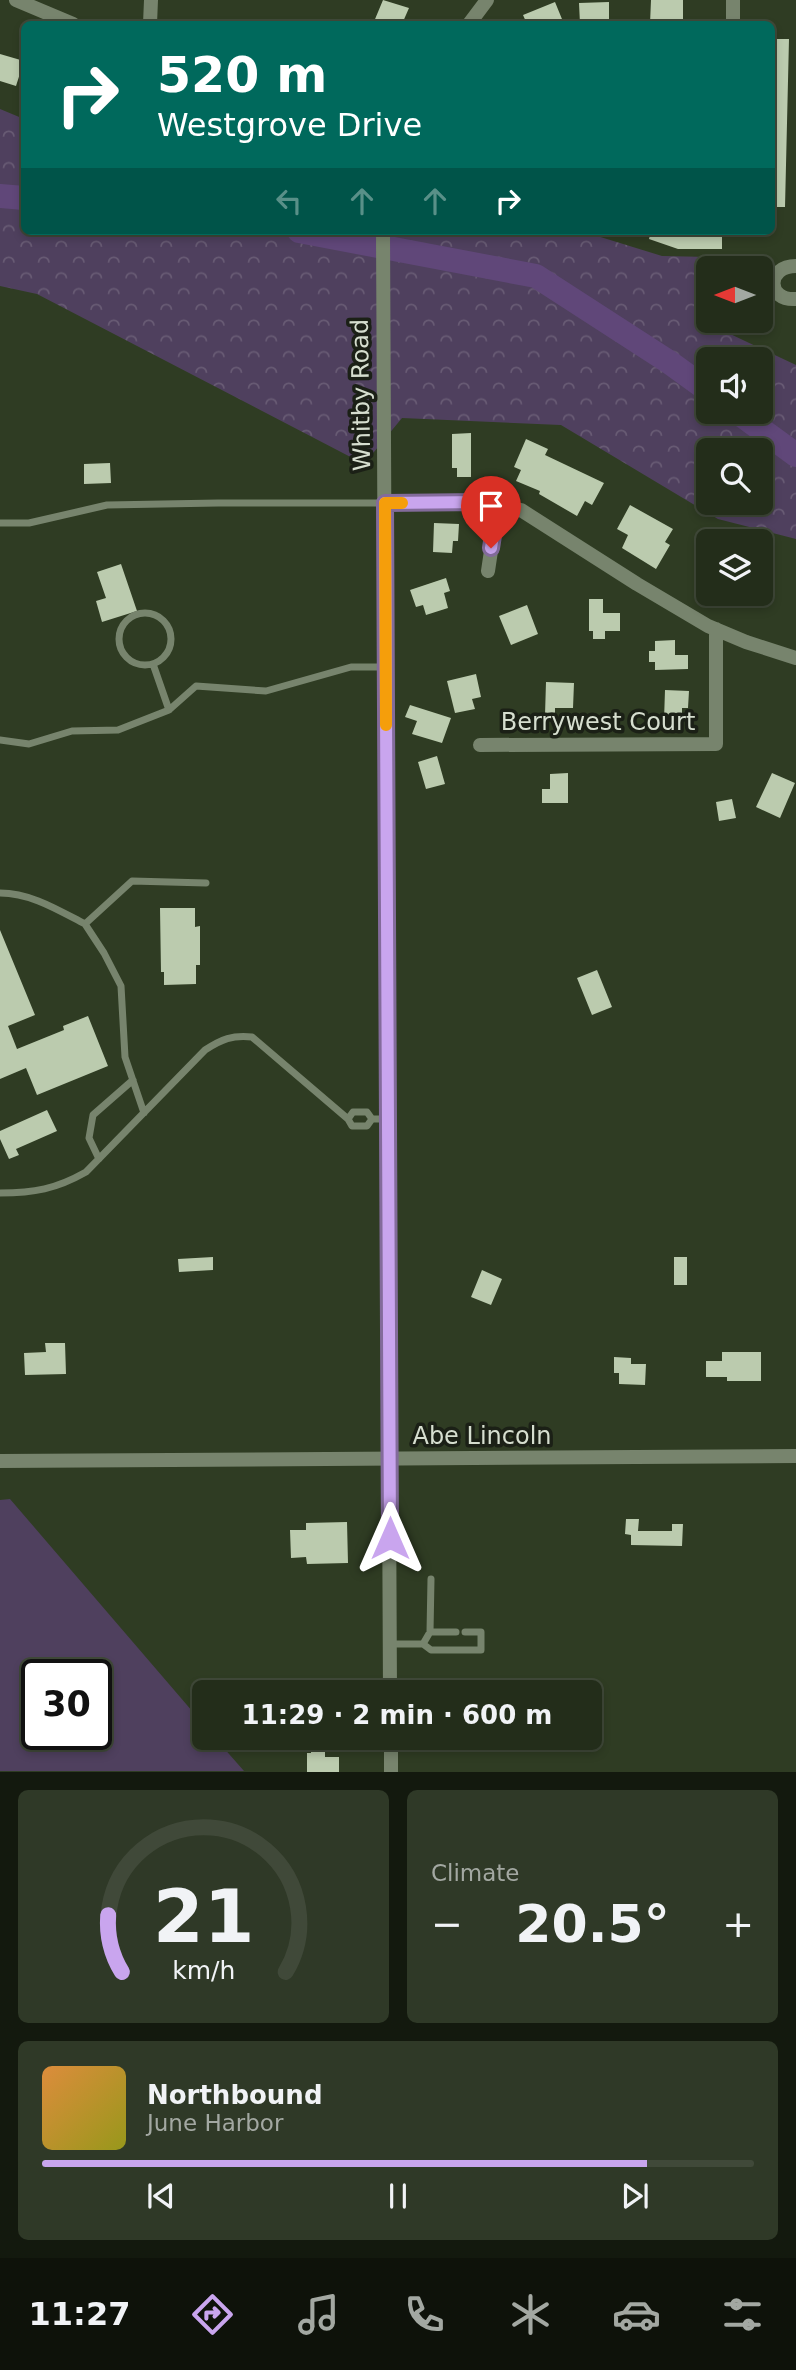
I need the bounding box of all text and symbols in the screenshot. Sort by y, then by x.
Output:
text: 520 m [157,47,327,104]
icon: right [42,49,133,140]
text: Westgrove Drive [157,106,422,144]
icon: left [270,182,308,220]
icon: ahead [343,182,381,220]
icon: ahead [416,182,454,220]
icon: right [489,182,527,220]
north arrow [696,256,774,332]
map controls [696,256,773,606]
street label: Whitby Road [346,319,376,471]
button: sound [696,347,773,424]
button: search [696,438,773,515]
pin [461,476,521,548]
icon: arrive [472,487,510,525]
button: layers [696,529,773,606]
street label: Berrywest Court [501,708,695,736]
street label: Abe Lincoln [412,1422,552,1450]
position arrow [353,1501,427,1575]
speed limit sign: 30 [21,1659,112,1750]
text: 11:29 · 2 min · 600 m [242,1700,552,1730]
text: Climate [431,1860,520,1886]
text: 21 [153,1875,254,1960]
text: 20.5° [515,1894,670,1954]
text: − [431,1902,463,1946]
text: + [722,1902,754,1946]
text: km/h [172,1956,235,1985]
text: Northbound [147,2080,323,2110]
text: June Harbor [147,2110,283,2136]
icon: previous [142,2177,180,2215]
icon: pause [379,2177,417,2215]
icon: next [616,2177,654,2215]
icon: directions [188,2290,237,2339]
icon: music [294,2290,343,2339]
icon: phone [400,2290,449,2339]
icon: climate [506,2290,555,2339]
icon: car [612,2290,661,2339]
icon: filters [718,2290,767,2339]
text: 11:27 [29,2295,130,2333]

